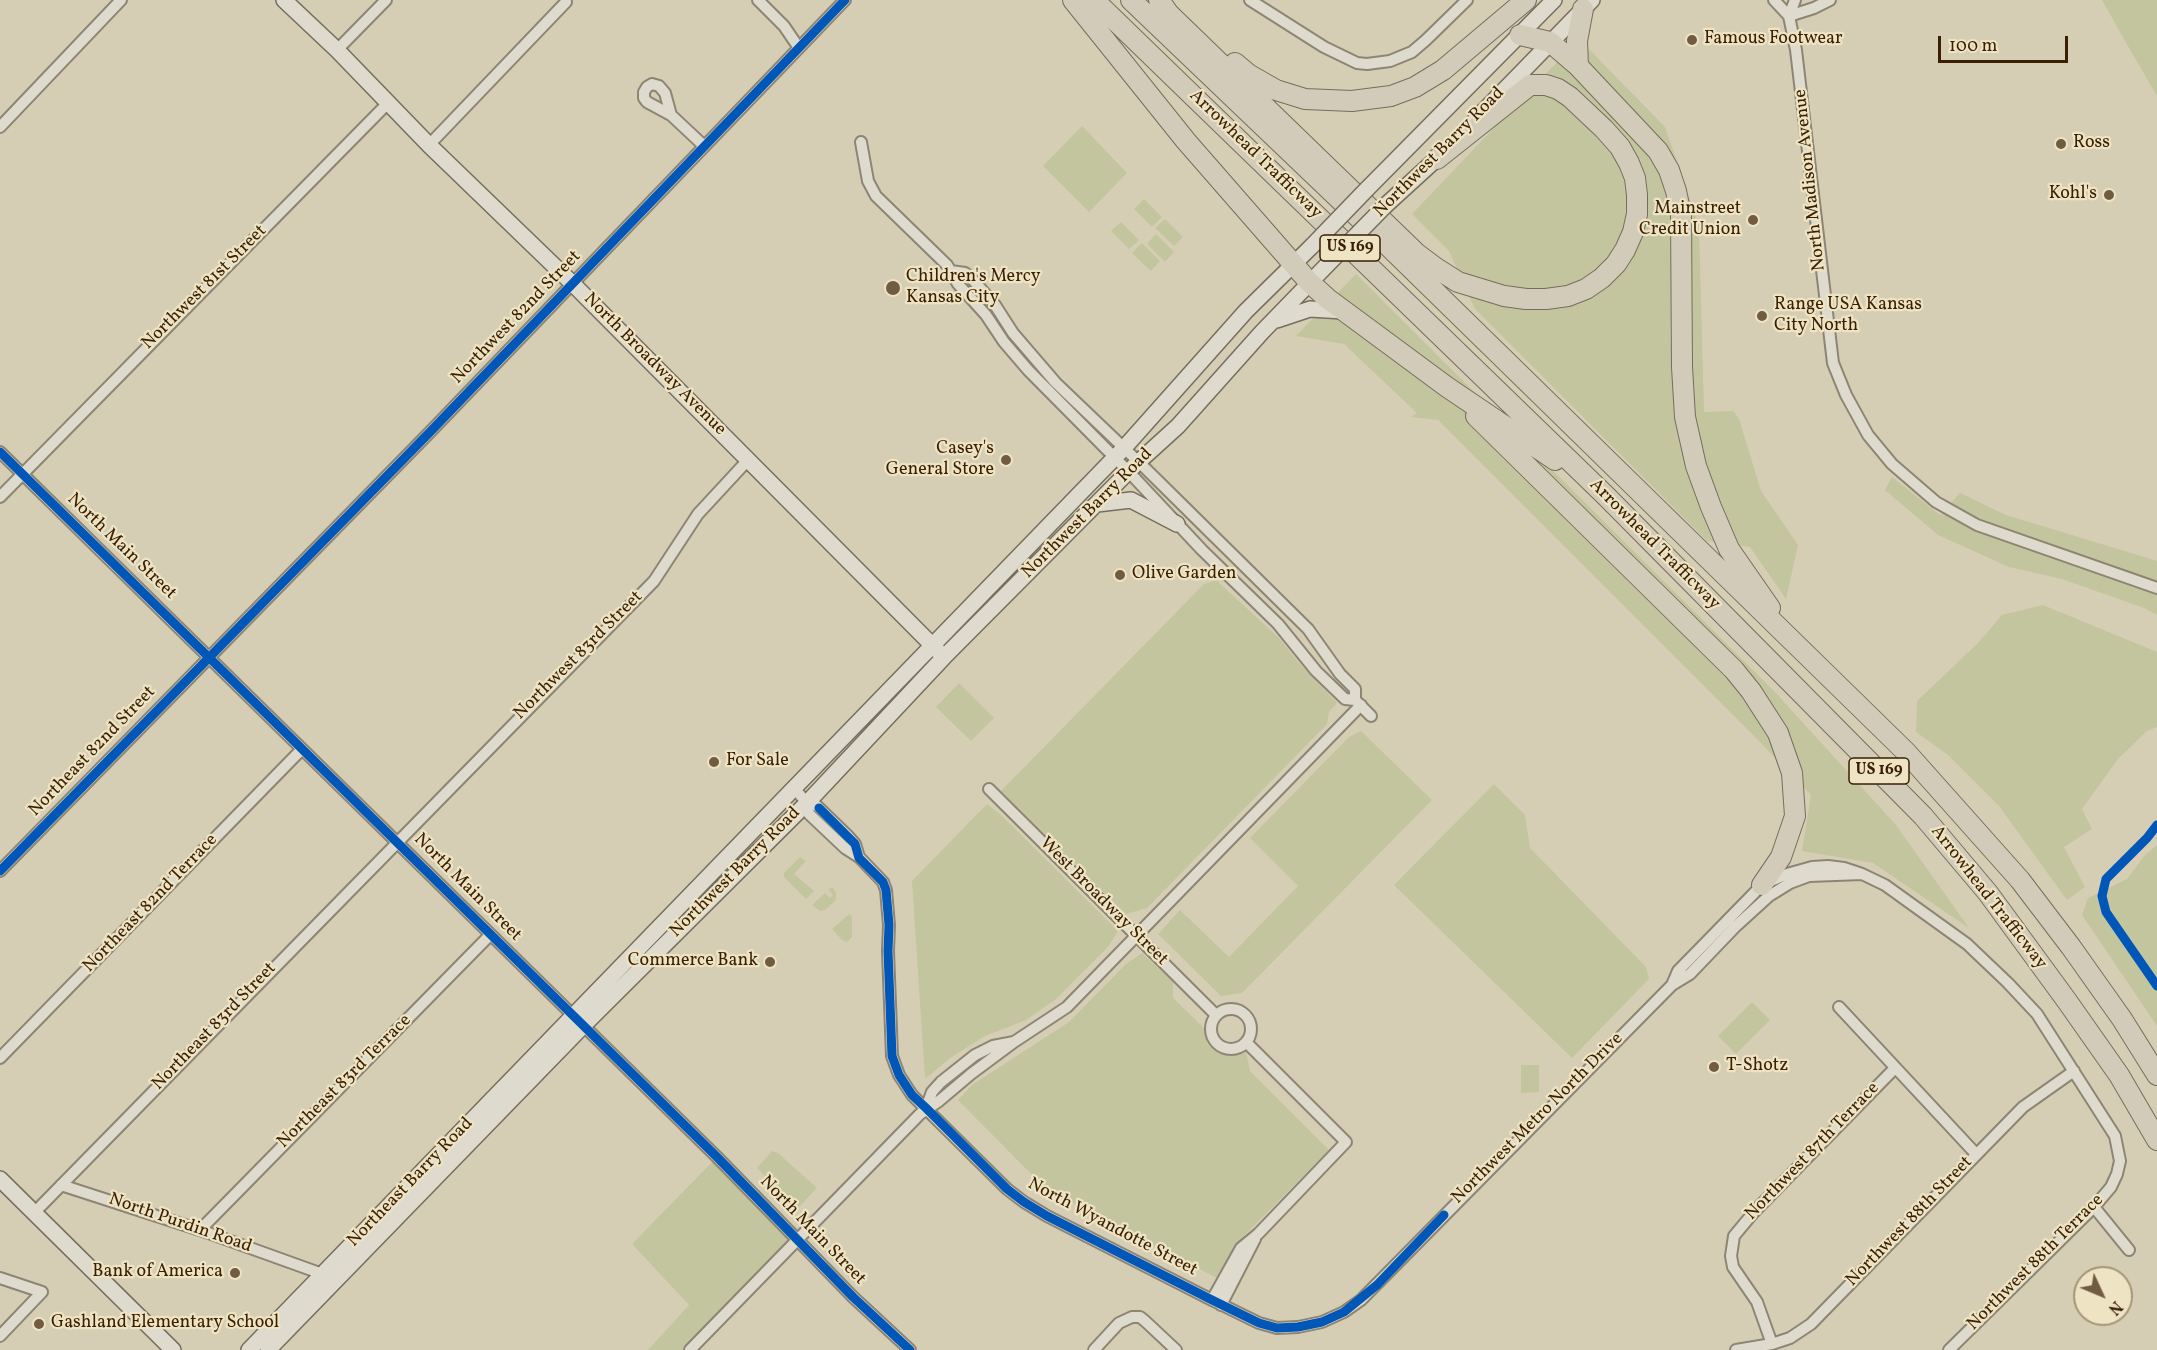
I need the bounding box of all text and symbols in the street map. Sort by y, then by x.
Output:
scale bar [1941,24,2072,62]
place label: Famous Footwear [1704,29,1843,51]
marker: Famous Footwear [1685,33,1699,47]
text: 100 m [1949,34,1998,59]
street label: Northwest Barry Road [1370,83,1510,223]
street label: Arrowhead Trafficway [1184,86,1326,224]
street label: North Madison Avenue [1791,88,1831,272]
place label: Ross [2073,133,2110,155]
marker: Ross [2054,137,2068,151]
place label: Kohl's [2049,184,2097,206]
marker: Kohl's [2102,188,2116,202]
place label: Mainstreet Credit Union [1639,199,1741,242]
marker: Mainstreet Credit Union [1746,213,1760,227]
street label: Northwest 81st Street [138,221,272,355]
road number: US 169 [1320,235,1380,261]
street label: Northwest 82nd Street [448,247,586,389]
place label: Children's Mercy Kansas City [906,267,1040,310]
marker: Children's Mercy Kansas City [884,279,902,297]
street label: North Broadway Avenue [578,289,730,441]
place label: Range USA Kansas City North [1774,295,1922,338]
marker: Range USA Kansas City North [1755,309,1769,323]
place label: Casey's General Store [886,439,994,482]
street label: Northwest Barry Road [1018,444,1158,584]
marker: Casey's General Store [999,453,1013,467]
street label: Arrowhead Trafficway [1584,475,1724,615]
street label: North Main Street [62,489,180,605]
place label: Olive Garden [1132,564,1237,586]
marker: Olive Garden [1113,568,1127,582]
street label: Northwest 83rd Street [510,587,648,725]
street label: Northeast 82nd Street [25,682,161,822]
place label: For Sale [726,751,789,773]
marker: For Sale [707,755,721,769]
road number: US 169 [1849,758,1909,784]
street label: Northwest Barry Road [666,803,806,943]
street label: Arrowhead Trafficway [1925,822,2051,974]
street label: Northeast 82nd Terrace [79,830,223,978]
street label: North Main Street [409,830,525,946]
street label: West Broadway Street [1034,833,1172,971]
place label: Commerce Bank [628,951,758,973]
marker: Commerce Bank [763,955,777,969]
street label: Northeast 83rd Street [148,959,282,1095]
street label: Northeast 83rd Terrace [273,1010,417,1154]
street label: Northwest Metro North Drive [1448,1029,1628,1209]
place label: T-Shotz [1726,1056,1788,1078]
marker: T-Shotz [1707,1060,1721,1074]
street label: Northwest 87th Terrace [1741,1078,1885,1226]
street label: Northeast Barry Road [344,1114,478,1252]
street label: Northwest 88th Street [1842,1152,1978,1292]
street label: North Main Street [754,1172,870,1290]
street label: North Wyandotte Street [1023,1174,1201,1282]
street label: North Purdin Road [106,1189,254,1259]
street label: Northwest 88th Terrace [1963,1190,2109,1336]
place label: Bank of America [92,1262,223,1284]
marker: Bank of America [228,1266,242,1280]
north arrow [2073,1266,2133,1326]
text: N [2103,1295,2126,1319]
place label: Gashland Elementary School [51,1313,279,1335]
marker: Gashland Elementary School [32,1317,46,1331]

